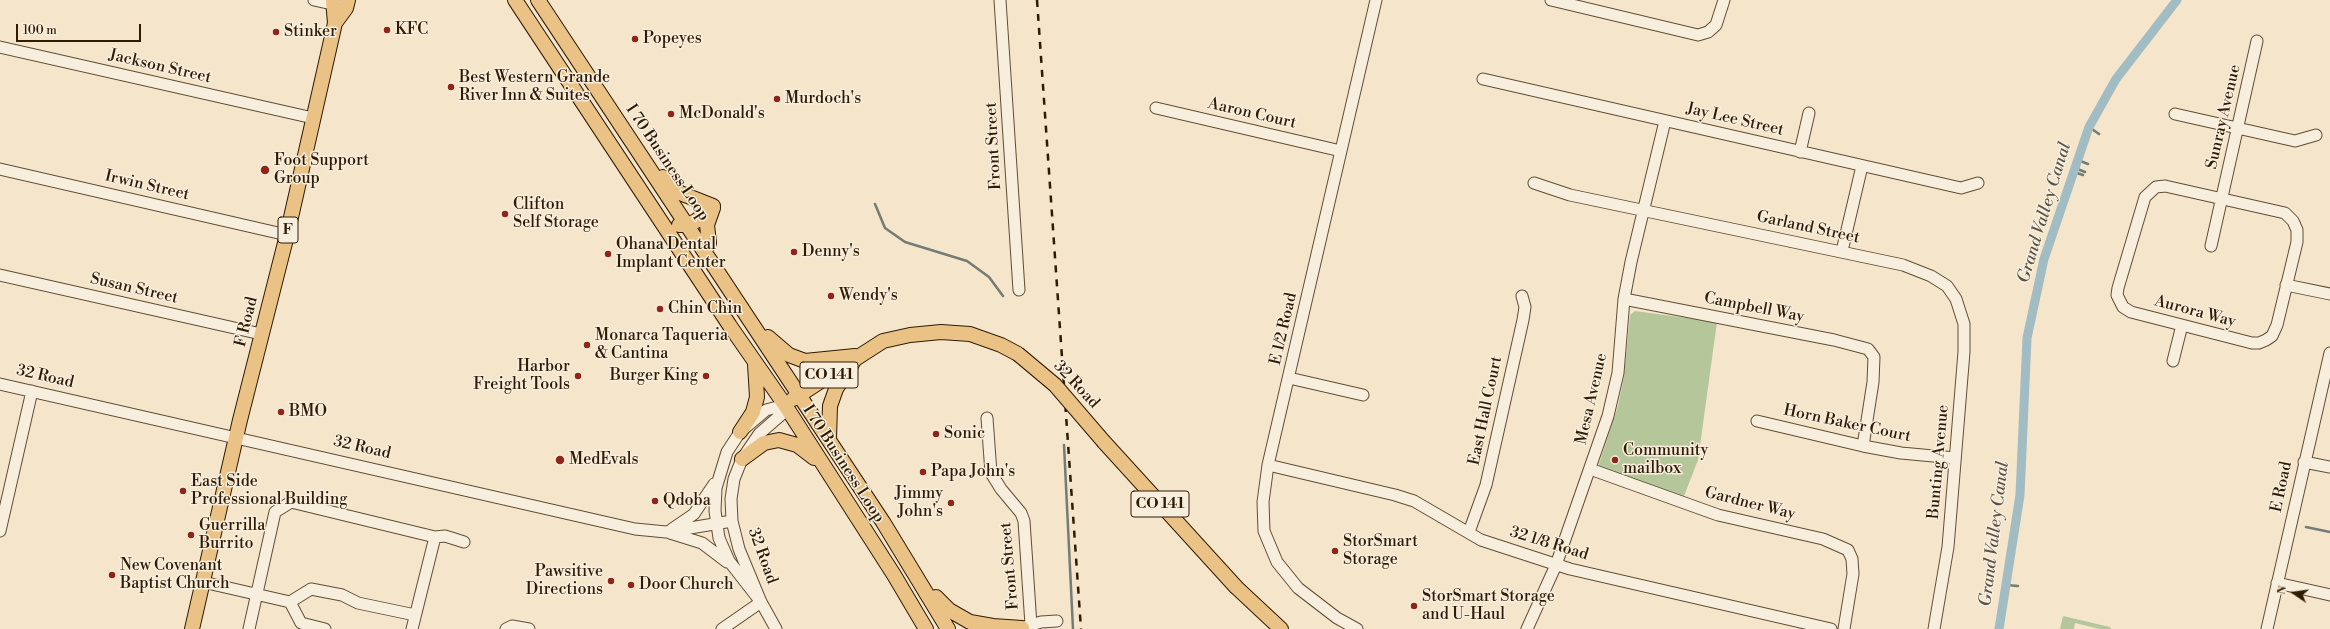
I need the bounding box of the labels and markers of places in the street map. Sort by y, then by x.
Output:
place label: KFC [395,20,428,40]
place label: Stinker [284,22,337,42]
marker: KFC [382,25,392,35]
marker: Stinker [271,27,281,37]
place label: Popeyes [643,29,702,49]
marker: Popeyes [630,34,640,44]
place label: Best Western Grande River Inn & Suites [459,68,610,106]
marker: Best Western Grande River Inn & Suites [446,82,456,92]
place label: Murdoch's [785,89,861,109]
marker: Murdoch's [772,94,782,104]
place label: McDonald's [679,104,765,124]
marker: McDonald's [666,109,676,119]
place label: Foot Support Group [274,151,369,189]
marker: Foot Support Group [259,164,271,176]
place label: Clifton Self Storage [513,195,599,233]
marker: Clifton Self Storage [500,209,510,219]
place label: Ohana Dental Implant Center [616,235,726,273]
place label: Denny's [802,242,860,262]
marker: Denny's [789,247,799,257]
marker: Ohana Dental Implant Center [603,249,613,259]
place label: Wendy's [839,286,898,306]
marker: Wendy's [826,291,836,301]
place label: Chin Chin [668,299,742,319]
marker: Chin Chin [655,304,665,314]
place label: Monarca Taqueria & Cantina [595,326,728,364]
marker: Monarca Taqueria & Cantina [582,340,592,350]
place label: Harbor Freight Tools [473,357,570,395]
place label: Burger King [610,366,698,386]
marker: Harbor Freight Tools [573,371,583,381]
marker: Burger King [701,371,711,381]
place label: BMO [289,402,327,422]
marker: BMO [276,407,286,417]
place label: Sonic [944,424,985,444]
marker: Sonic [931,429,941,439]
place label: Community mailbox [1623,441,1708,479]
place label: MedEvals [569,450,639,470]
marker: MedEvals [554,454,566,466]
marker: Community mailbox [1610,455,1620,465]
place label: Papa John's [931,462,1015,482]
marker: Papa John's [918,467,928,477]
place label: East Side Professional Building [191,472,347,510]
place label: Jimmy John's [895,484,943,522]
marker: East Side Professional Building [178,486,188,496]
place label: Qdoba [663,491,711,511]
marker: Qdoba [650,496,660,506]
marker: Jimmy John's [946,498,956,508]
place label: Guerrilla Burrito [199,516,265,554]
marker: Guerrilla Burrito [186,530,196,540]
place label: StorSmart Storage [1343,532,1418,570]
marker: StorSmart Storage [1330,546,1340,556]
place label: New Covenant Baptist Church [120,556,229,594]
place label: Pawsitive Directions [526,562,603,600]
marker: New Covenant Baptist Church [107,570,117,580]
place label: Door Church [639,575,733,595]
marker: Pawsitive Directions [606,576,616,586]
marker: Door Church [626,580,636,590]
place label: StorSmart Storage and U-Haul [1422,587,1555,625]
marker: StorSmart Storage and U-Haul [1409,601,1419,611]

